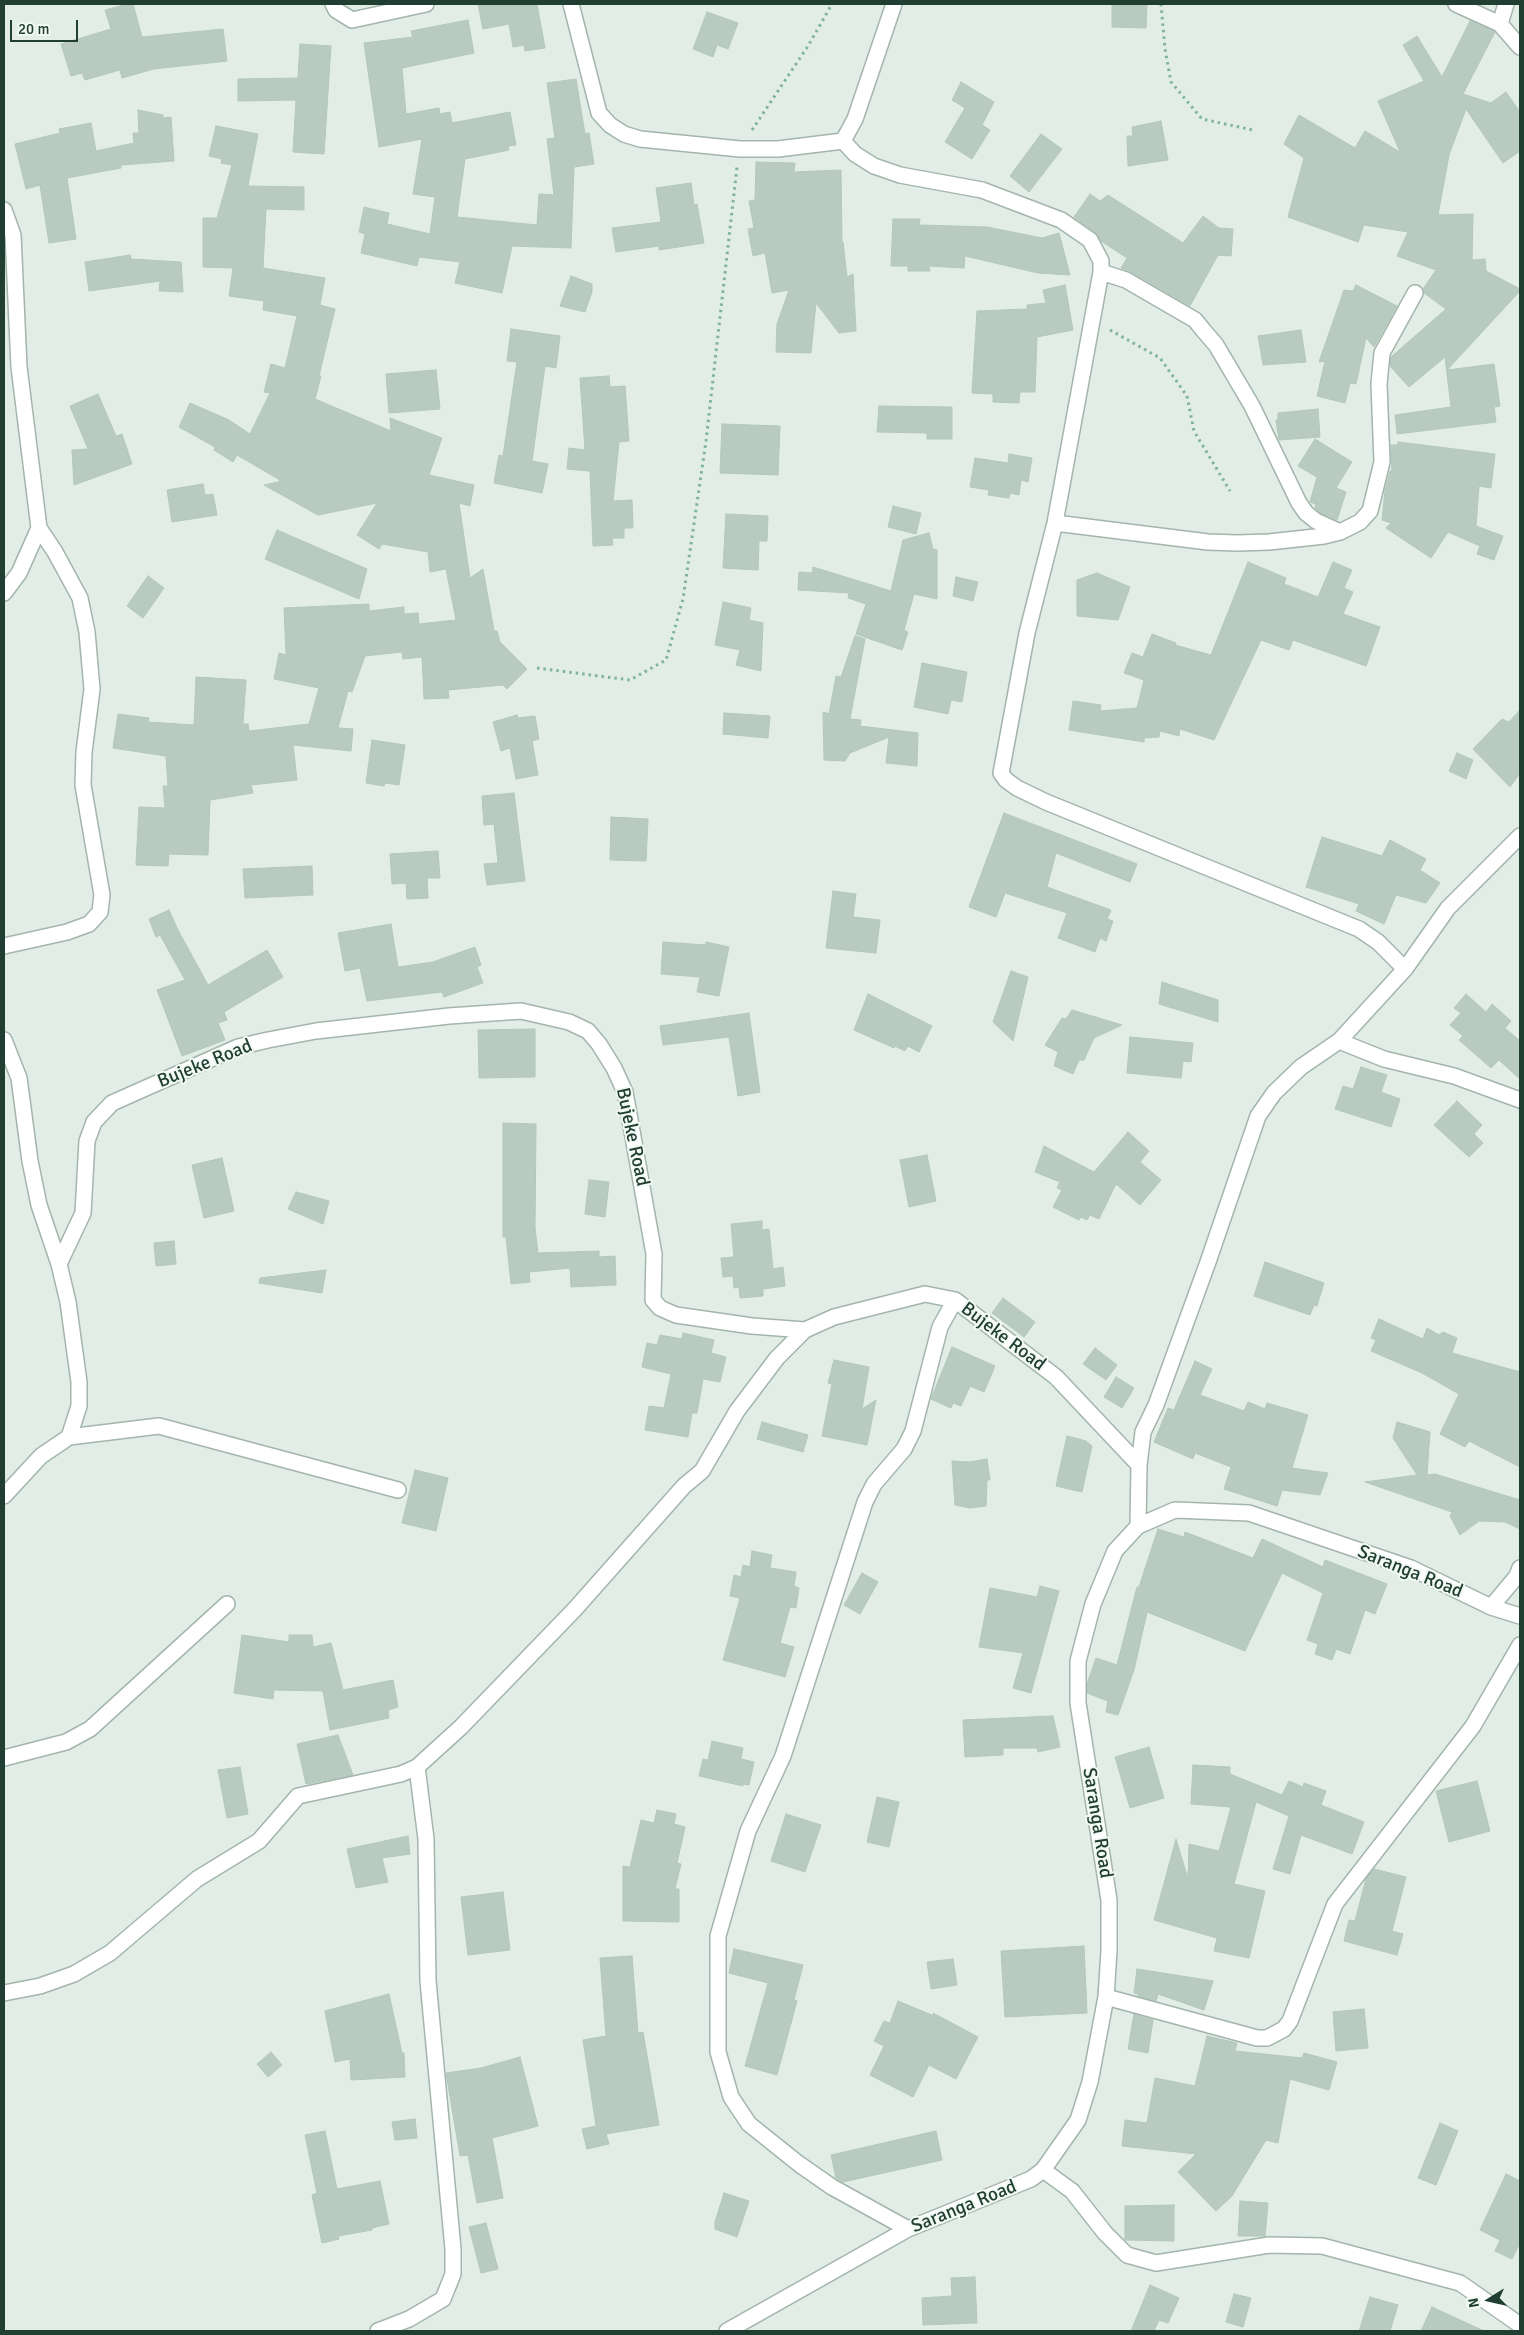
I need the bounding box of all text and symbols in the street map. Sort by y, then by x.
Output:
scale bar [12,10,80,42]
text: 20 m [18,20,49,38]
street label: Bujeke Road [154,1035,256,1093]
street label: Bujeke Road [610,1086,654,1188]
street label: Bujeke Road [956,1298,1050,1376]
street label: Saranga Road [1354,1541,1466,1603]
street label: Saranga Road [1077,1766,1117,1880]
street label: Saranga Road [908,2176,1020,2238]
north arrow [1464,2275,1514,2325]
text: N [1465,2296,1483,2309]

